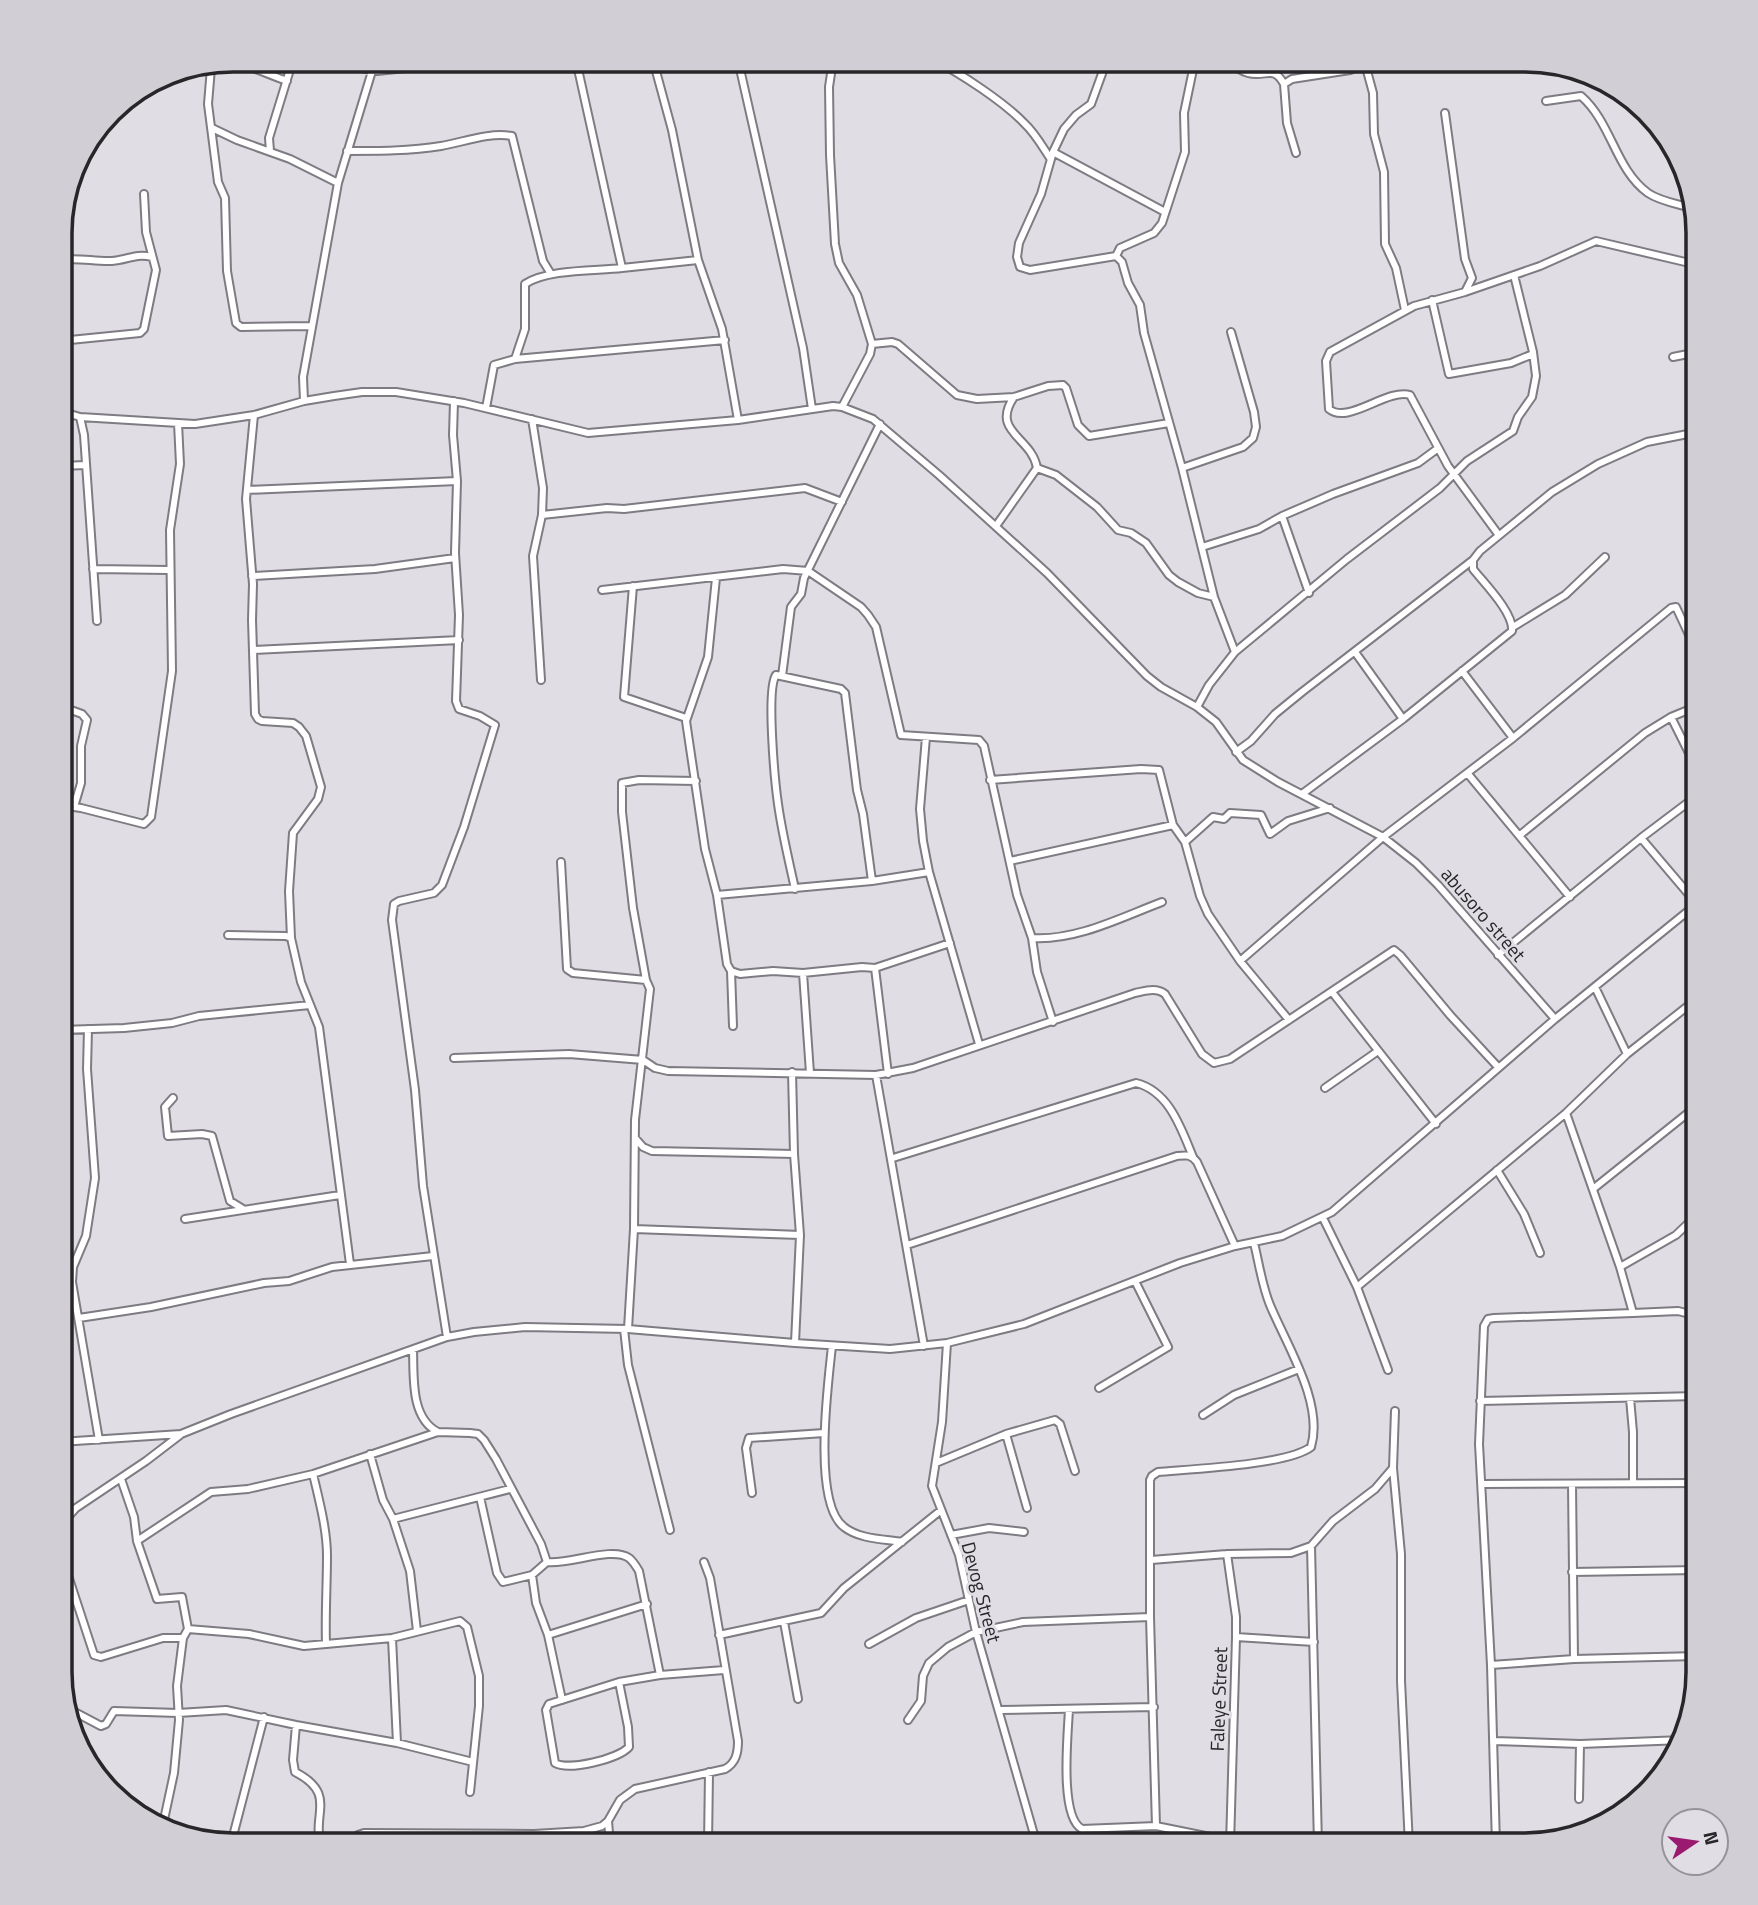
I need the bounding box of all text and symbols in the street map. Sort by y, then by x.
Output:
street label: abusoro street [1435,860,1533,968]
street label: Devog Street [955,1538,1009,1646]
street label: Faleye Street [1202,1646,1234,1752]
north arrow [1660,1807,1730,1877]
text: N [1696,1828,1728,1848]

